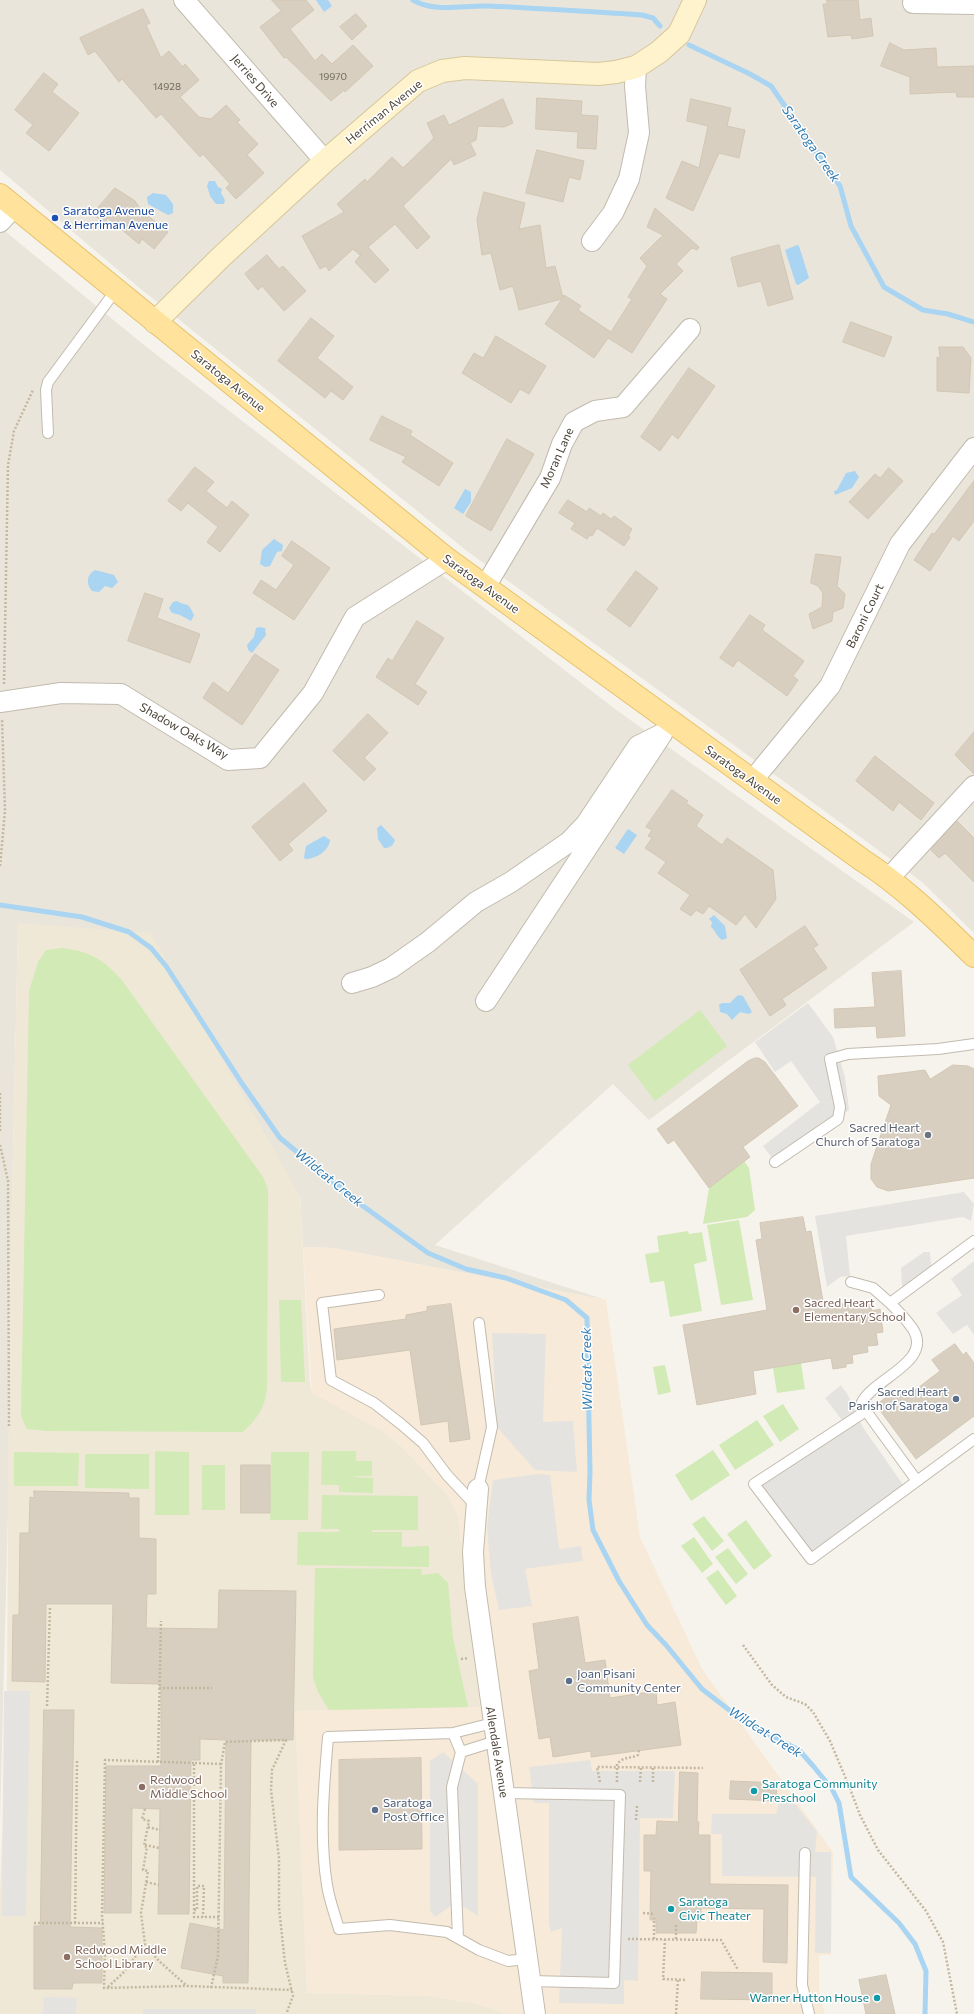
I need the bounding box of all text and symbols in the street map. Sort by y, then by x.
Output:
street label: Jerries Drive [228,52,282,110]
house number: 19970 [319,71,347,83]
street label: Herriman Avenue [343,77,425,147]
house number: 14928 [153,81,181,93]
water label: Saratoga Creek [779,103,843,185]
place label: Saratoga Avenue & Herriman Avenue [63,204,168,232]
marker: Saratoga Avenue & Herriman Avenue [50,213,60,223]
street label: Saratoga Avenue [188,347,268,415]
street label: Moran Lane [537,425,577,491]
street label: Saratoga Avenue [440,551,522,617]
street label: Baroni Court [843,581,887,651]
street label: Shadow Oaks Way [137,700,231,762]
street label: Saratoga Avenue [702,742,784,808]
place label: Sacred Heart Church of Saratoga [815,1121,920,1149]
marker: Sacred Heart Church of Saratoga [923,1130,933,1140]
water label: Wildcat Creek [292,1146,366,1210]
place label: Sacred Heart Elementary School [804,1296,906,1324]
marker: Sacred Heart Elementary School [791,1305,801,1315]
water label: Wildcat Creek [578,1327,596,1411]
place label: Sacred Heart Parish of Saratoga [849,1385,948,1413]
marker: Sacred Heart Parish of Saratoga [951,1394,961,1404]
place label: Joan Pisani Community Center [577,1667,681,1695]
marker: Joan Pisani Community Center [564,1676,574,1686]
water label: Wildcat Creek [726,1703,804,1761]
street label: Allendale Avenue [483,1705,511,1799]
place label: Redwood Middle School [150,1773,227,1801]
place label: Saratoga Community Preschool [762,1777,877,1805]
marker: Redwood Middle School [137,1782,147,1792]
marker: Saratoga Community Preschool [749,1786,759,1796]
place label: Saratoga Post Office [383,1796,444,1824]
marker: Saratoga Post Office [370,1805,380,1815]
place label: Saratoga Civic Theater [679,1895,751,1923]
marker: Saratoga Civic Theater [666,1904,676,1914]
place label: Redwood Middle School Library [75,1943,167,1971]
marker: Redwood Middle School Library [62,1952,72,1962]
place label: Warner Hutton House [750,1991,869,2005]
marker: Warner Hutton House [872,1993,882,2003]

